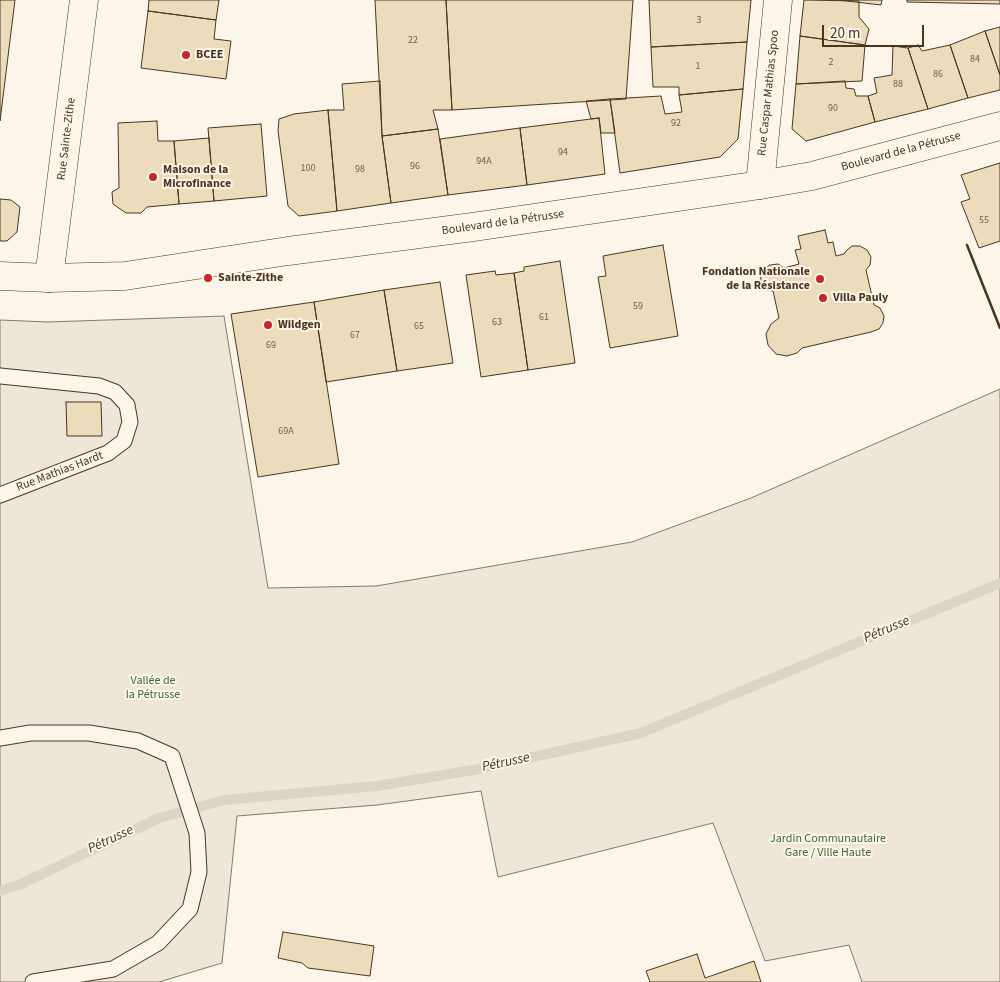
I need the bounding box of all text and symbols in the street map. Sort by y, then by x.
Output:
house number: 3 [697,15,701,27]
scale bar [825,15,928,47]
text: 20 m [830,23,860,44]
street label: Rue Caspar Mathias Spoo [755,29,783,157]
house number: 22 [408,35,418,47]
place label: BCEE [196,48,223,62]
marker: BCEE [180,49,192,61]
house number: 84 [970,54,980,66]
house number: 2 [829,57,833,69]
house number: 1 [696,61,700,73]
house number: 86 [933,69,943,81]
house number: 88 [893,79,903,91]
street label: Rue Sainte-Zithe [55,97,79,181]
house number: 90 [828,103,838,115]
house number: 92 [671,118,681,130]
street label: Boulevard de la Pétrusse [840,129,962,175]
house number: 94 [558,147,568,159]
house number: 94A [476,156,492,168]
house number: 96 [410,161,420,173]
place label: Maison de la Microfinance [163,163,231,191]
house number: 100 [301,163,315,175]
house number: 98 [355,164,365,176]
marker: Maison de la Microfinance [147,171,159,183]
street label: Boulevard de la Pétrusse [441,207,565,239]
house number: 55 [979,215,989,227]
place label: Fondation Nationale de la Résistance [702,265,810,293]
place label: Sainte-Zithe [218,271,283,285]
marker: Sainte-Zithe [202,272,214,284]
marker: Fondation Nationale de la Résistance [814,273,826,285]
place label: Villa Pauly [833,291,888,305]
marker: Villa Pauly [817,292,829,304]
house number: 59 [633,301,643,313]
house number: 61 [539,312,549,324]
house number: 63 [492,317,502,329]
place label: Wildgen [278,318,321,332]
marker: Wildgen [262,319,274,331]
house number: 65 [414,321,424,333]
house number: 67 [350,330,360,342]
house number: 69 [266,340,276,352]
house number: 69A [278,426,294,438]
street label: Rue Mathias Hardt [14,449,106,495]
water label: Pétrusse [861,613,913,647]
park label: Vallée de la Pétrusse [126,674,180,702]
water label: Pétrusse [480,750,532,776]
water label: Pétrusse [85,822,137,858]
park label: Jardin Communautaire Gare / Ville Haute [770,832,886,860]

